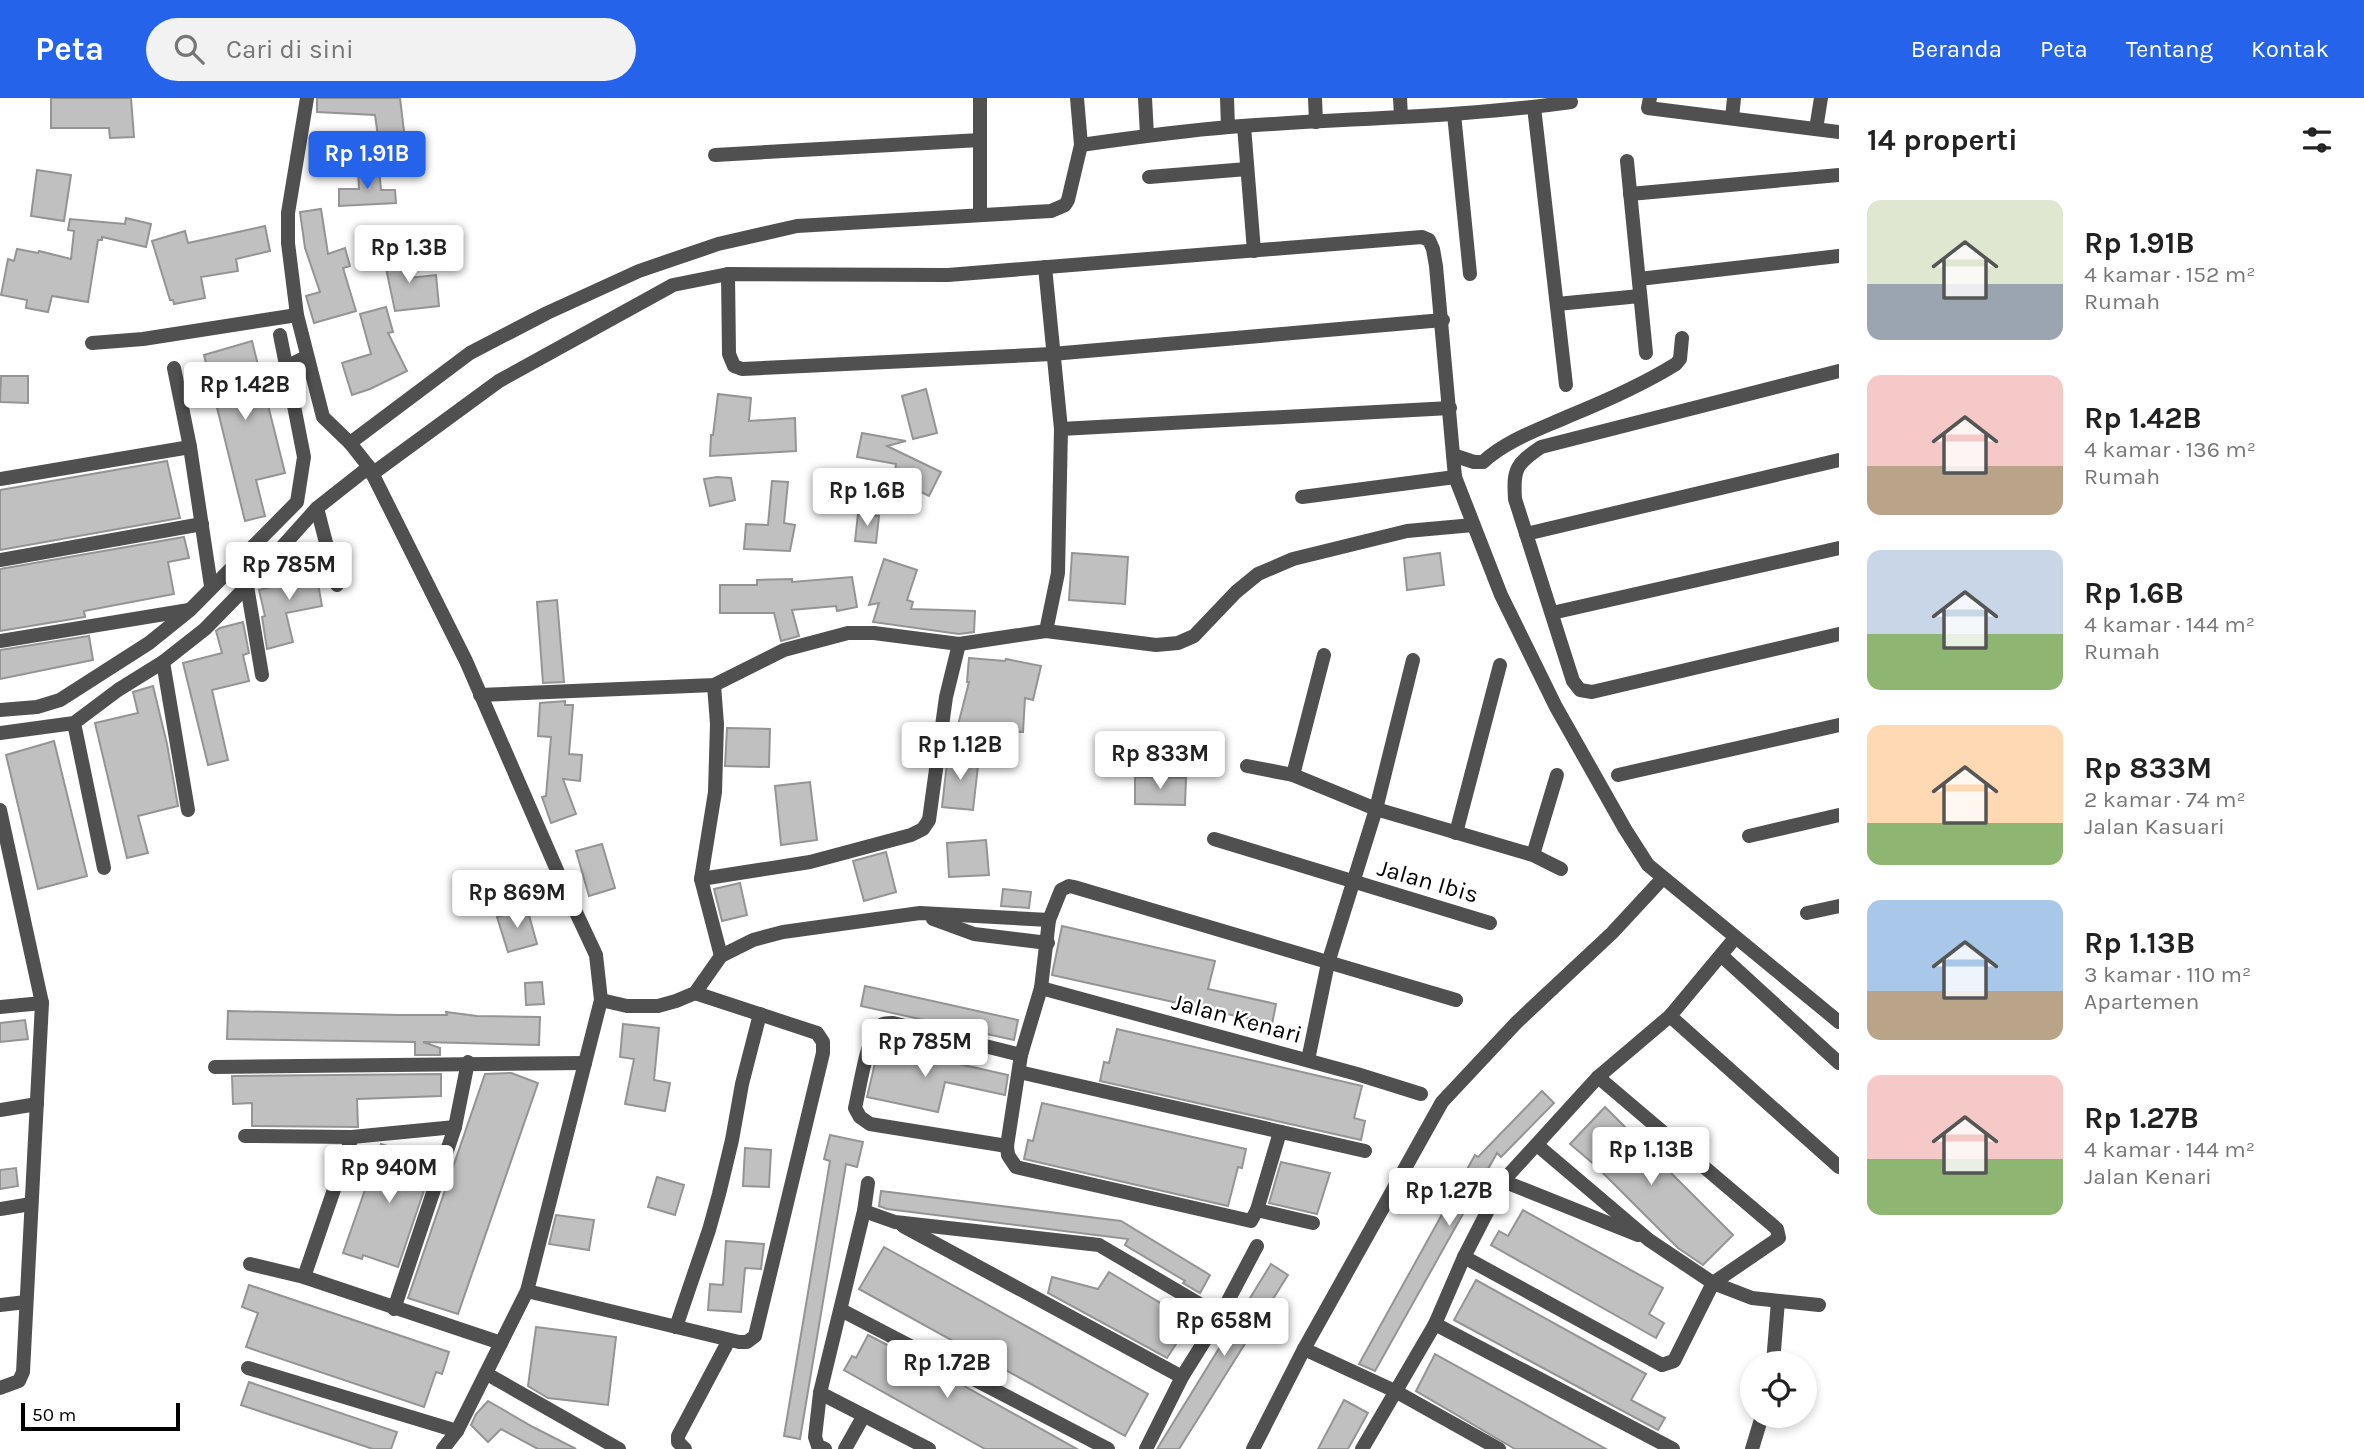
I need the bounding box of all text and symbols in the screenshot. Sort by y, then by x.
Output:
search box [146,18,636,81]
text: Peta [35,30,104,68]
icon: search [170,30,208,68]
text: Cari di sini [226,34,354,65]
text: Beranda [1911,35,2002,63]
text: Peta [2040,35,2088,63]
text: Tentang [2126,35,2213,63]
text: Kontak [2251,35,2329,63]
icon: filters [2298,121,2336,159]
text: 14 properti [1867,122,2018,158]
pin: Rp 1.91B [295,132,439,191]
text: Rp 1.91B [325,140,409,167]
text: Rp 1.91B [2084,225,2195,261]
pin: Rp 1.3B [344,226,474,285]
icon: home [1923,228,2007,312]
text: Rp 1.3B [370,234,448,261]
text: 4 kamar · 152 m² [2084,261,2256,288]
text: Rumah [2084,288,2160,315]
pin: Rp 1.42B [173,362,317,422]
text: Rp 1.42B [200,371,290,398]
text: Rp 1.42B [2084,400,2202,436]
icon: home [1923,403,2007,487]
text: 4 kamar · 136 m² [2084,436,2256,463]
text: Rumah [2084,463,2160,490]
pin: Rp 1.6B [802,468,932,528]
text: Rp 1.6B [829,477,905,504]
pin: Rp 785M [224,542,354,602]
text: Rp 785M [242,551,336,578]
text: Rp 1.6B [2084,575,2184,611]
icon: home [1923,578,2007,662]
text: 4 kamar · 144 m² [2084,611,2255,638]
text: Rumah [2084,638,2160,665]
pin: Rp 1.12B [888,722,1032,782]
text: Rp 1.12B [918,731,1002,758]
pin: Rp 833M [1095,732,1225,791]
text: Rp 833M [1111,740,1209,767]
text: Rp 833M [2084,750,2212,786]
icon: home [1923,753,2007,837]
text: 2 kamar · 74 m² [2084,786,2246,813]
text: Jalan Kasuari [2084,813,2225,840]
street label: Jalan Ibis [1374,853,1482,909]
pin: Rp 869M [452,870,582,930]
text: Rp 869M [468,879,566,906]
text: Rp 1.13B [2084,925,2195,961]
icon: home [1923,928,2007,1012]
text: 3 kamar · 110 m² [2084,961,2251,988]
street label: Jalan Kenari [1169,987,1305,1049]
text: Apartemen [2084,988,2199,1015]
pin: Rp 785M [860,1020,990,1079]
text: Rp 785M [878,1028,972,1055]
text: Rp 1.27B [2084,1100,2199,1136]
icon: home [1923,1103,2007,1187]
pin: Rp 1.13B [1579,1128,1723,1187]
text: Rp 1.13B [1608,1136,1694,1163]
text: 4 kamar · 144 m² [2084,1136,2255,1163]
pin: Rp 940M [324,1146,454,1205]
text: Rp 940M [340,1154,438,1181]
text: Jalan Kenari [2084,1163,2212,1190]
pin: Rp 1.27B [1377,1168,1521,1228]
text: Rp 1.27B [1405,1177,1493,1204]
pin: Rp 658M [1159,1298,1289,1358]
text: Rp 658M [1176,1307,1272,1334]
pin: Rp 1.72B [875,1340,1019,1400]
text: Rp 1.72B [903,1349,991,1376]
map controls [1740,1351,1817,1428]
button: locate [1740,1351,1817,1428]
scale bar [21,1400,180,1432]
text: 50 m [32,1404,76,1426]

